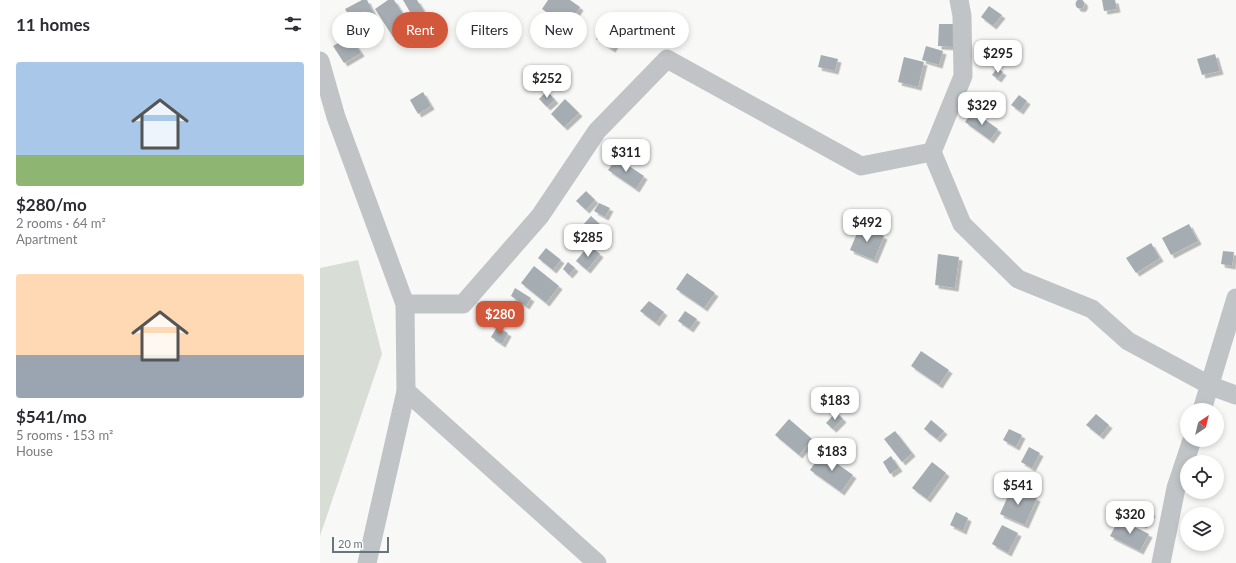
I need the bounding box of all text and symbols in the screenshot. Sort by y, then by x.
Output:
chip: Buy [332,12,384,48]
chip: Rent [392,12,448,48]
chip: Filters [456,12,522,48]
chip: New [530,12,587,48]
chip: Apartment [595,12,689,48]
icon: filters [282,13,304,35]
text: 11 homes [16,14,90,35]
pin: $295 [974,40,1022,74]
text: $295 [983,45,1013,61]
pin: $252 [523,65,571,99]
text: $252 [532,70,562,86]
icon: home [124,88,196,160]
pin: $329 [958,92,1006,126]
text: $329 [967,97,997,113]
pin: $311 [602,139,650,173]
text: $311 [611,144,641,160]
text: $280/mo [16,194,87,215]
pin: $492 [843,209,891,243]
text: $492 [852,214,882,230]
text: 2 rooms · 64 m² [16,215,106,231]
pin: $285 [564,224,612,258]
text: $285 [573,229,603,245]
text: Apartment [16,231,77,247]
icon: home [124,300,196,372]
pin: $280 [476,301,524,335]
text: $280 [485,306,515,322]
pin: $183 [811,387,859,421]
text: $183 [820,392,850,408]
north arrow [1180,403,1224,447]
map controls [1180,403,1224,551]
text: $541/mo [16,406,87,427]
text: 5 rooms · 153 m² [16,427,113,443]
pin: $183 [808,438,856,472]
text: House [16,443,53,459]
text: $183 [817,443,847,459]
button: locate [1180,455,1224,499]
pin: $541 [994,472,1042,506]
text: $541 [1003,477,1033,493]
pin: $320 [1106,501,1154,535]
text: $320 [1115,506,1145,522]
button: layers [1180,507,1224,551]
scale bar [332,535,389,554]
text: 20 m [338,537,363,550]

